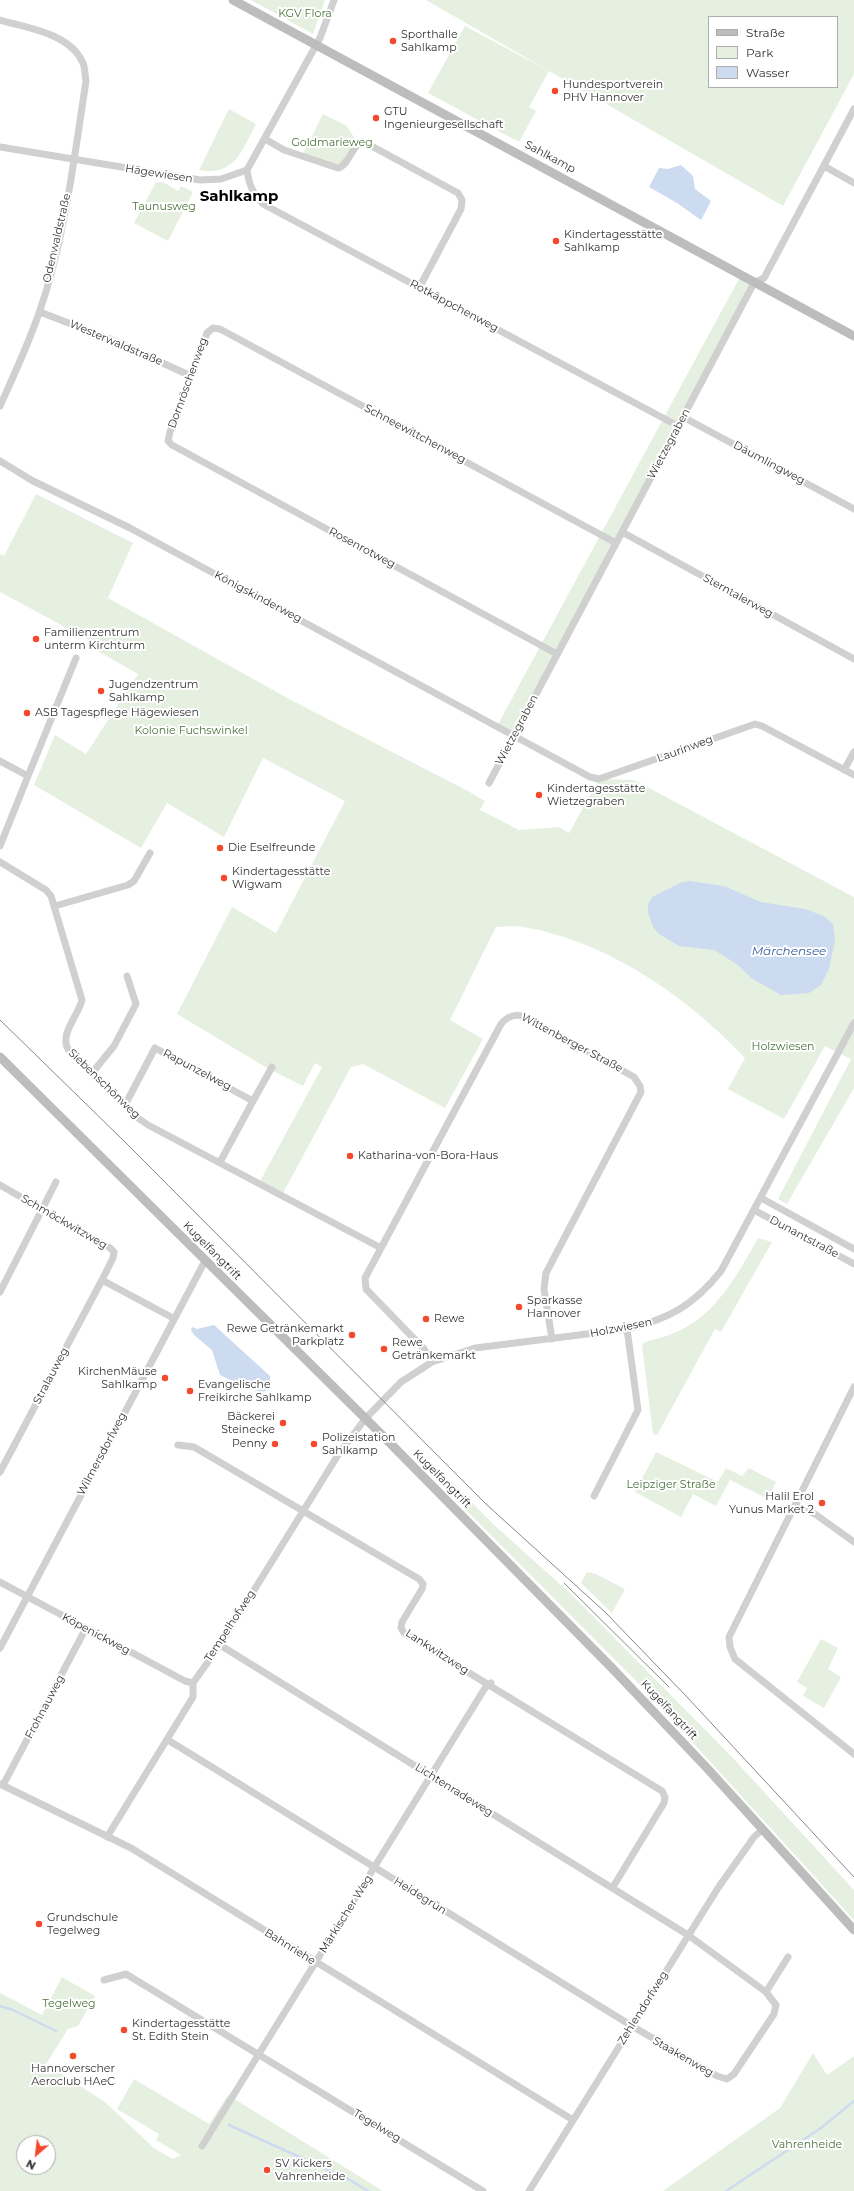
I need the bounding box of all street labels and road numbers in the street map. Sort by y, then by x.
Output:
street label: Sahlkamp [522,138,578,176]
street label: Hägewiesen [124,162,194,186]
street label: Odenwaldstraße [40,192,74,284]
street label: Rotkäppchenweg [407,277,501,335]
street label: Westerwaldstraße [68,317,164,369]
street label: Dornröschenweg [165,336,211,430]
street label: Schneewittchenweg [362,402,468,466]
street label: Wietzegraben [645,407,693,481]
street label: Däumlingweg [731,439,807,487]
street label: Rosenrotweg [326,525,398,571]
street label: Königskinderweg [212,568,304,626]
street label: Sterntalerweg [701,571,775,621]
street label: Wietzegraben [493,693,541,767]
street label: Laurinweg [655,733,715,765]
street label: Wittenberger Straße [519,1011,625,1075]
street label: Siebenschönweg [65,1046,143,1122]
street label: Rapunzelweg [161,1046,233,1094]
street label: Schmöckwitzweg [19,1192,109,1252]
street label: Dunantstraße [767,1213,841,1261]
street label: Kugelfangtrift [180,1219,244,1283]
street label: Holzwiesen [589,1316,653,1340]
street label: Stralauweg [31,1345,71,1407]
street label: Wilmersdorfweg [75,1410,129,1498]
street label: Kugelfangtrift [410,1447,474,1511]
street label: Tempelhofweg [202,1588,258,1664]
street label: Köpenickweg [60,1611,132,1657]
street label: Lankwitzweg [403,1627,471,1677]
street label: Frohnauweg [23,1673,67,1741]
street label: Kugelfangtrift [638,1677,700,1743]
street label: Lichtenradeweg [413,1761,495,1819]
street label: Märkischer Weg [317,1873,375,1955]
street label: Heidegrün [391,1875,449,1917]
street label: Bahnriehe [262,1926,318,1968]
street label: Zehlendorfweg [615,1969,671,2047]
street label: Staakenweg [650,2034,716,2080]
street label: Tegelweg [351,2107,403,2145]

